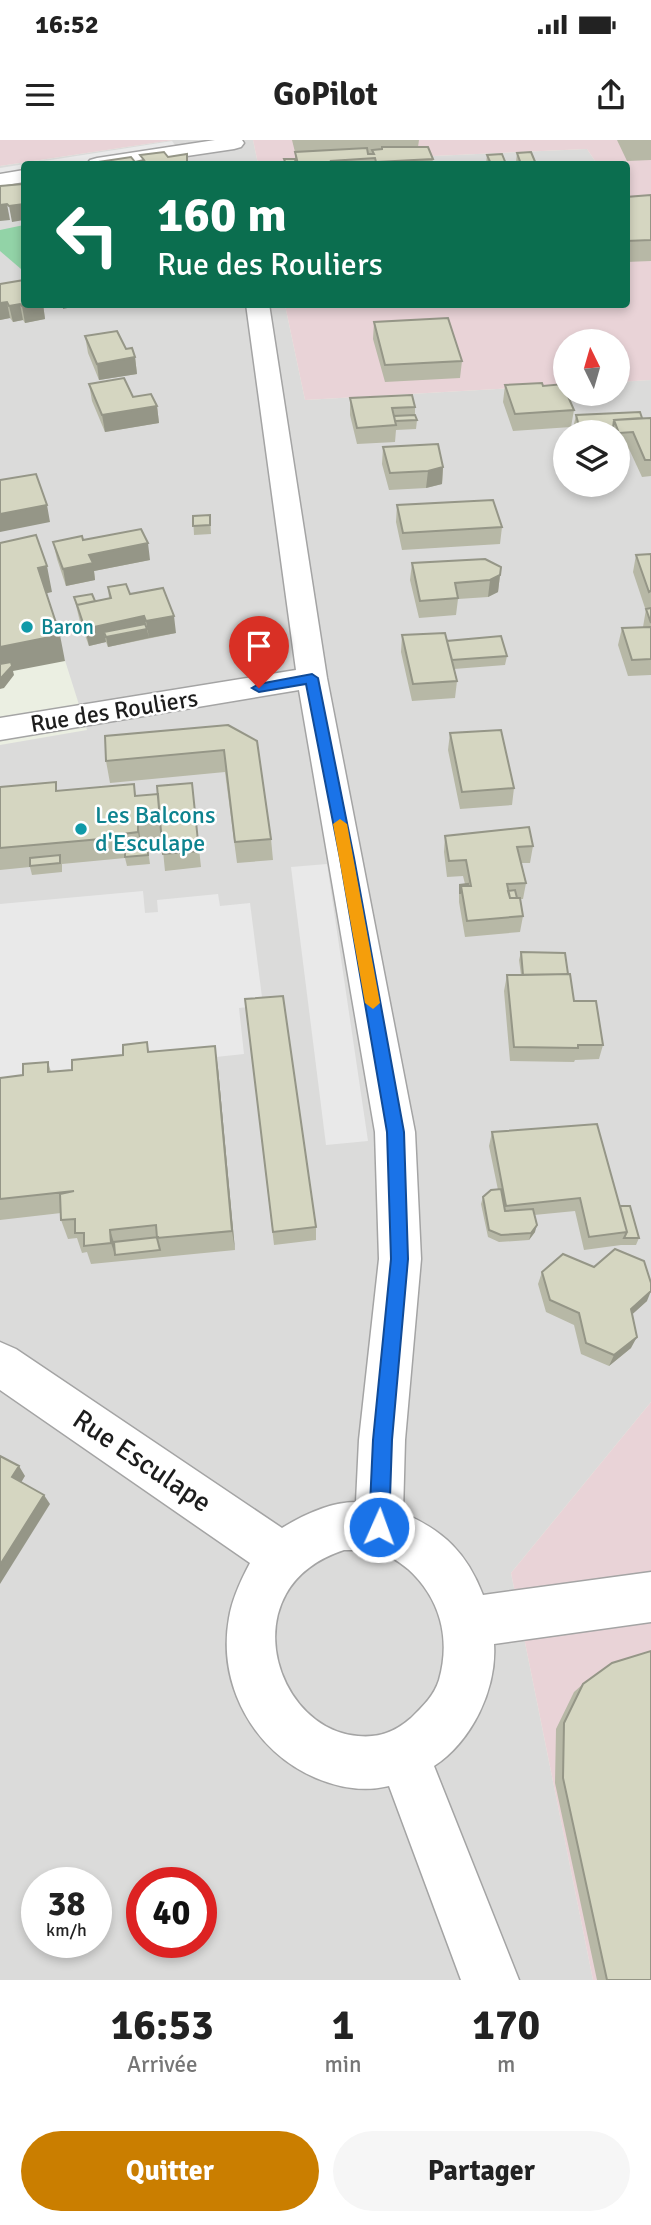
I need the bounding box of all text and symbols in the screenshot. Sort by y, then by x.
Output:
text: 16:52 [35,9,99,41]
text: GoPilot [273,75,378,114]
icon: menu [21,76,59,114]
icon: share [592,76,630,114]
text: 160 m [157,185,287,245]
icon: left [42,189,133,280]
text: Rue des Rouliers [157,245,383,284]
north arrow [553,329,630,406]
map controls [553,329,630,497]
button: layers [553,420,630,497]
place label: Baron [41,614,94,640]
pin [229,616,289,688]
marker: Baron [19,619,35,635]
icon: arrive [240,627,278,665]
street label: Rue des Rouliers [28,683,200,739]
place label: Les Balcons d'Esculape [95,800,215,858]
marker: Les Balcons d'Esculape [73,821,89,837]
street label: Rue Esculape [66,1402,218,1520]
position arrow [342,1490,416,1564]
speed limit sign: 40 [126,1867,217,1958]
text: 38 [48,1882,85,1925]
text: km/h [46,1919,87,1941]
text: 16:53 [111,2000,214,2051]
text: 1 [332,2000,354,2051]
text: 170 [472,2000,540,2051]
text: Arrivée [127,2050,198,2079]
text: min [324,2050,362,2079]
text: m [497,2050,515,2079]
button: Quitter [21,2131,319,2211]
button: Partager [333,2131,630,2211]

